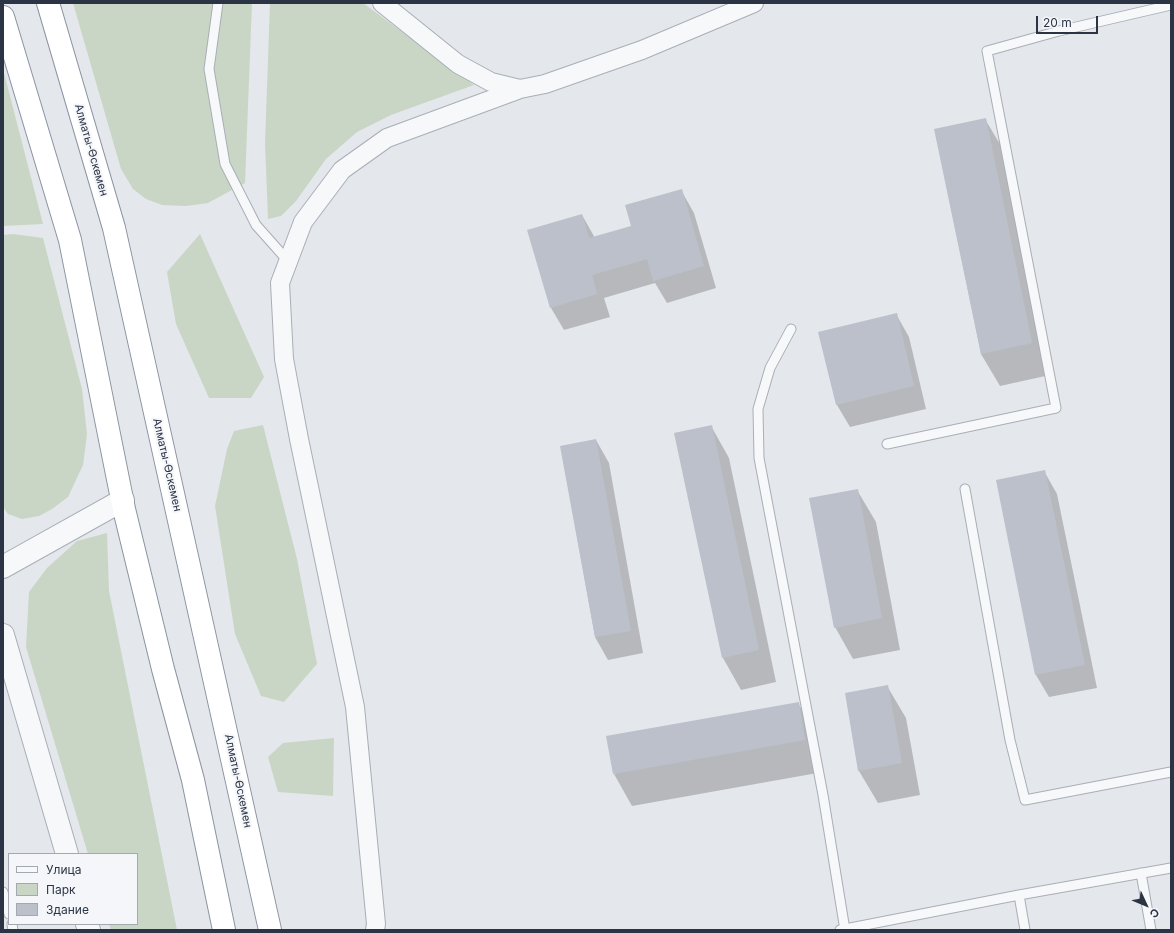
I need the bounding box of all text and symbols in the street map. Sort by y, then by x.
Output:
scale bar [1038,8,1100,34]
text: 20 m [1043,15,1072,30]
street label: Алматы-Өскемен [72,102,110,198]
street label: Алматы-Өскемен [150,417,184,513]
street label: Алматы-Өскемен [222,733,254,829]
legend [8,853,138,925]
text: Улица [46,862,81,877]
text: Парк [46,882,76,897]
north arrow [1126,885,1166,925]
text: Здание [46,902,89,917]
text: С [1147,906,1163,921]

